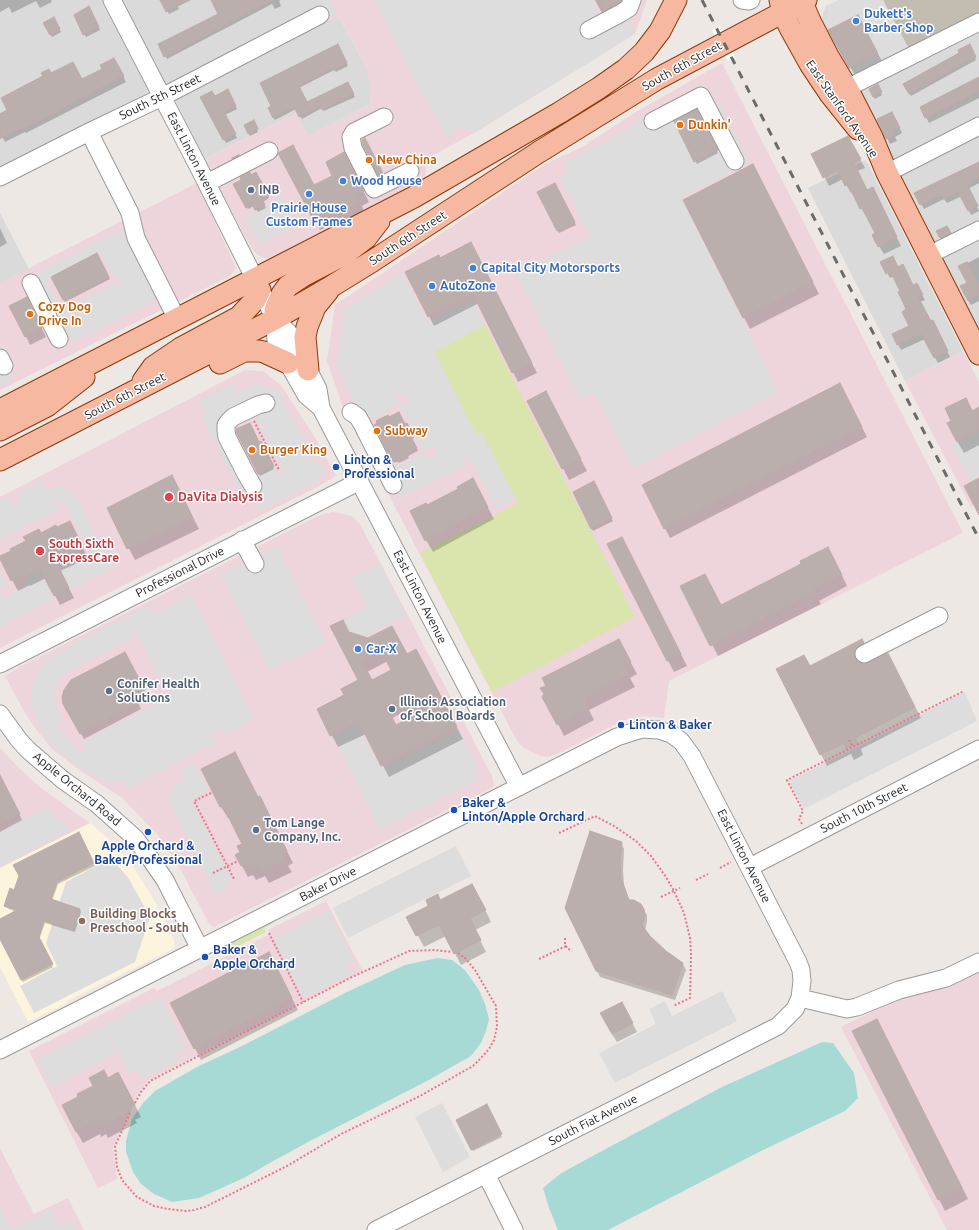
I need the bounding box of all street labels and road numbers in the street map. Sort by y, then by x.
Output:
street label: South 6th Street [640,38,724,94]
street label: East Stanford Avenue [803,57,881,161]
street label: South 5th Street [117,71,203,123]
street label: East Linton Avenue [164,110,224,208]
street label: South 6th Street [367,208,449,268]
street label: South 6th Street [82,369,168,423]
street label: Professional Drive [133,543,227,601]
street label: East Linton Avenue [390,548,450,646]
street label: Apple Orchard Road [30,749,124,829]
street label: South 10th Street [818,780,910,836]
street label: East Linton Avenue [714,807,774,905]
street label: Baker Drive [297,864,359,904]
street label: South Fiat Avenue [546,1091,640,1149]

